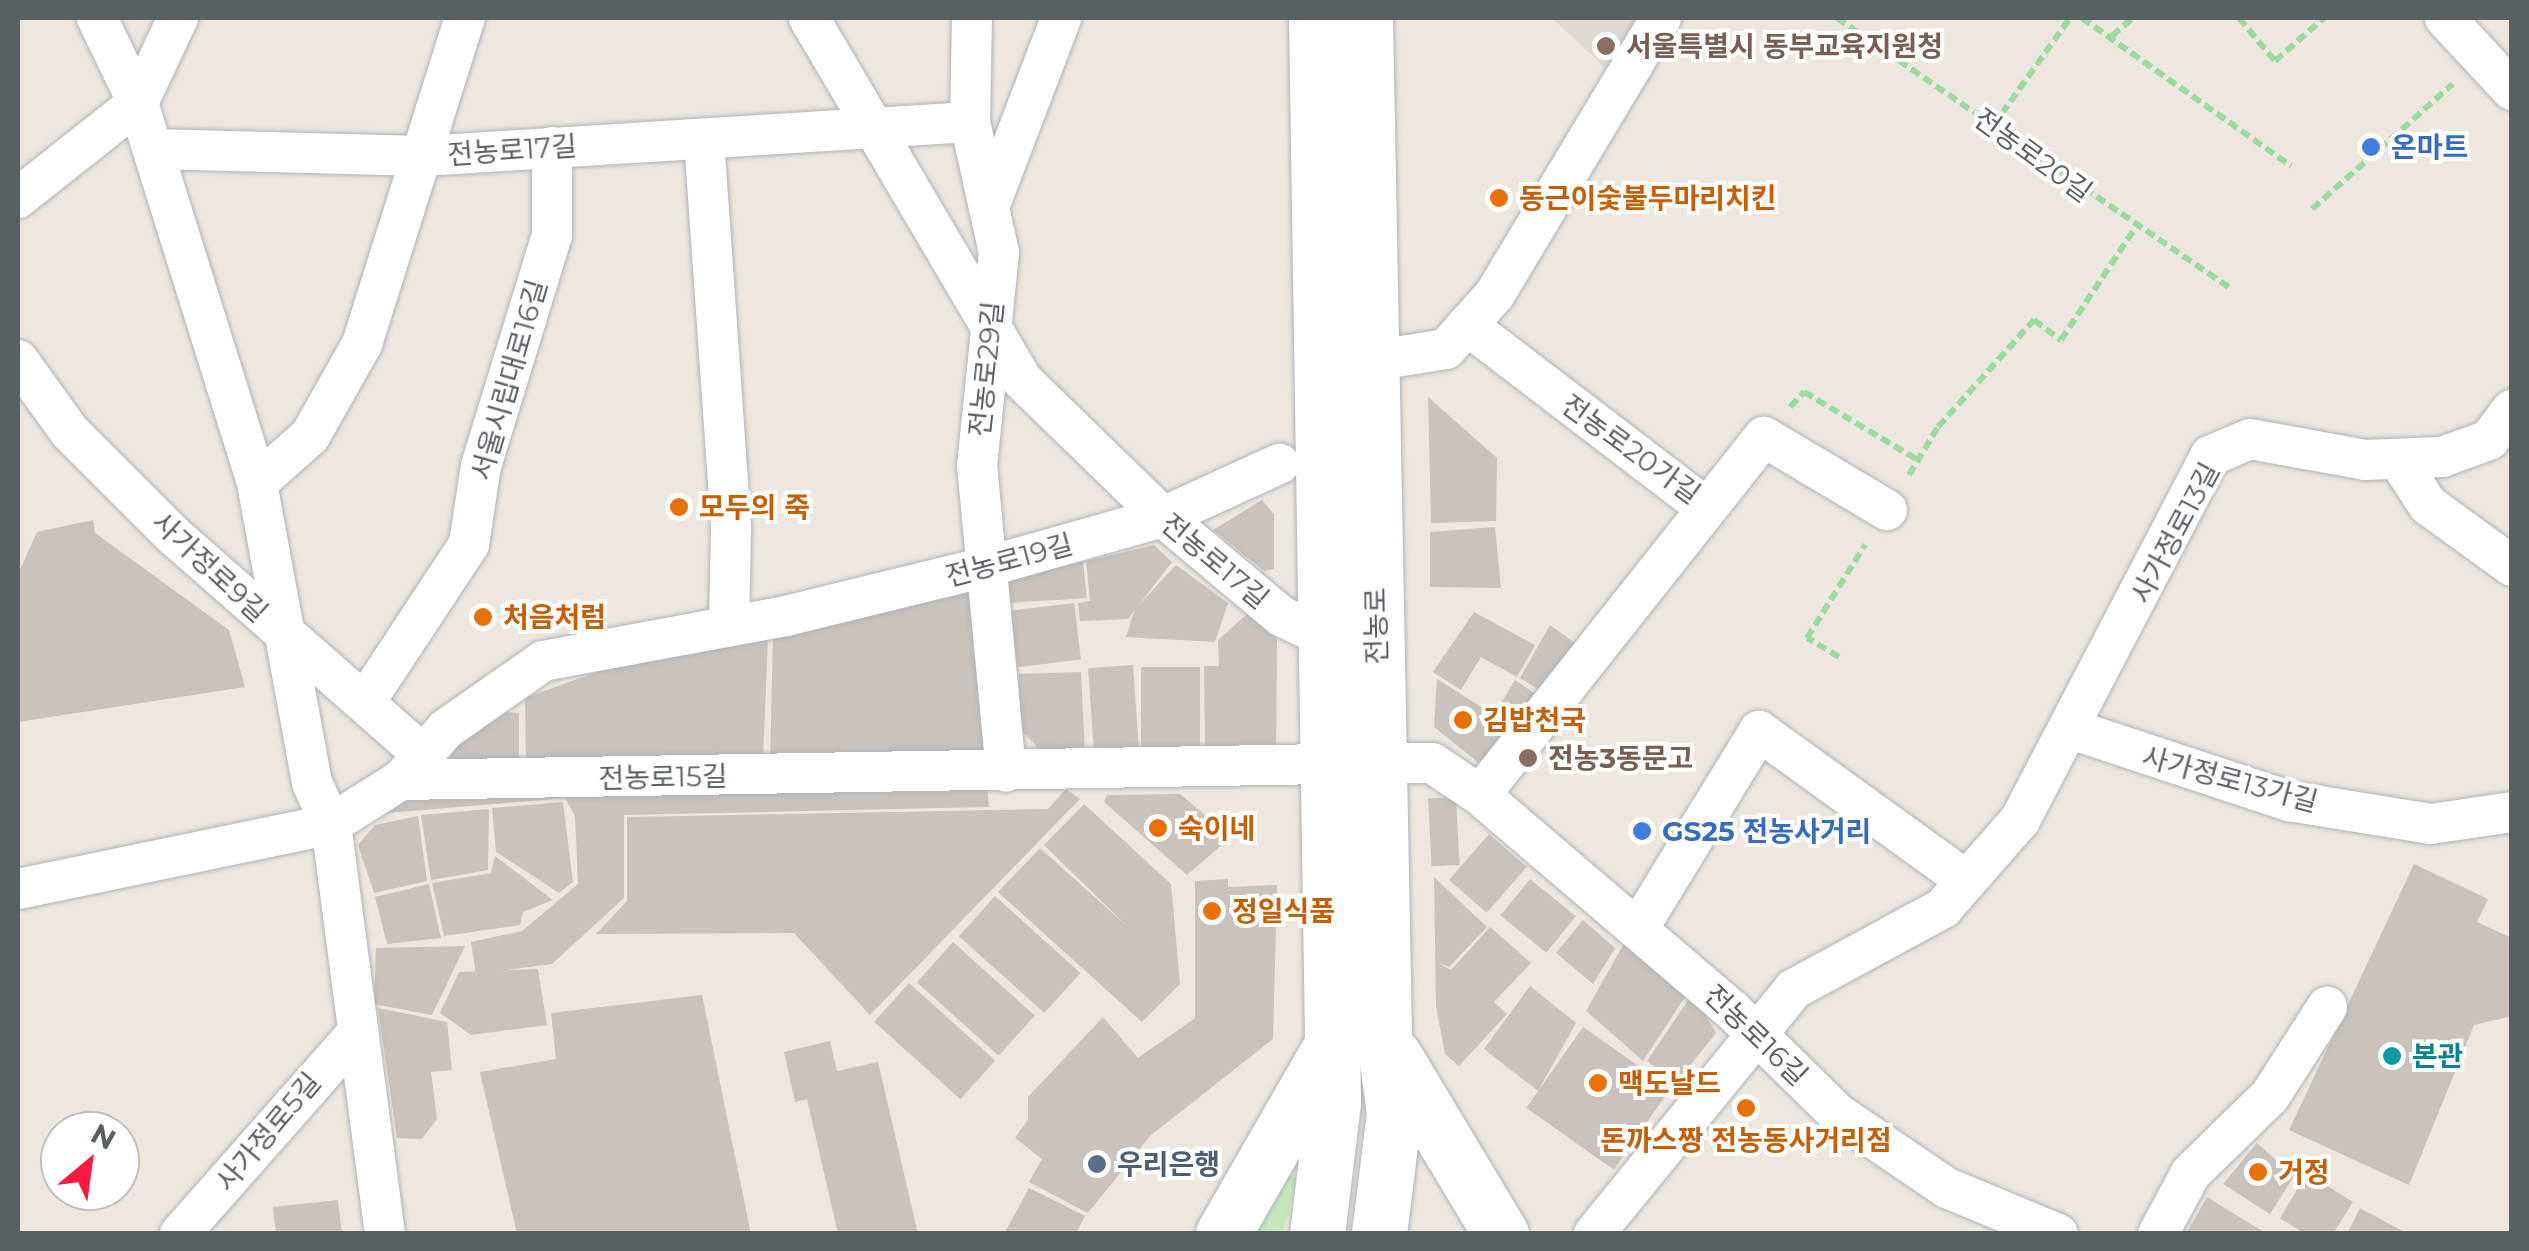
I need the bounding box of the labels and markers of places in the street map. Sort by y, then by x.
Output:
place label: 서울특별시 동부교육지원청 [1626,29,1943,63]
marker: 서울특별시 동부교육지원청 [1595,35,1617,57]
place label: 온마트 [2391,130,2468,164]
marker: 온마트 [2360,136,2382,158]
place label: 동근이숯불두마리치킨 [1519,181,1777,215]
marker: 동근이숯불두마리치킨 [1488,187,1510,209]
place label: 모두의 죽 [699,490,810,524]
marker: 모두의 죽 [668,496,690,518]
place label: 처음처럼 [503,600,606,634]
marker: 처음처럼 [472,606,494,628]
place label: 김밥천국 [1483,703,1586,737]
marker: 김밥천국 [1452,709,1474,731]
place label: 전농3동문고 [1548,741,1693,775]
marker: 전농3동문고 [1517,747,1539,769]
place label: 숙이네 [1178,811,1255,845]
place label: GS25 전농사거리 [1662,814,1871,848]
marker: 숙이네 [1147,817,1169,839]
marker: GS25 전농사거리 [1631,820,1653,842]
place label: 정일식품 [1232,894,1335,928]
marker: 정일식품 [1201,900,1223,922]
place label: 본관 [2412,1039,2464,1073]
marker: 본관 [2381,1045,2403,1067]
place label: 맥도날드 [1618,1066,1721,1100]
marker: 맥도날드 [1587,1072,1609,1094]
marker: 돈까스짱 전농동사거리점 [1735,1097,1757,1119]
place label: 돈까스짱 전농동사거리점 [1600,1123,1892,1157]
place label: 우리은행 [1117,1147,1220,1181]
marker: 우리은행 [1086,1153,1108,1175]
place label: 거정 [2278,1155,2330,1189]
marker: 거정 [2247,1161,2269,1183]

